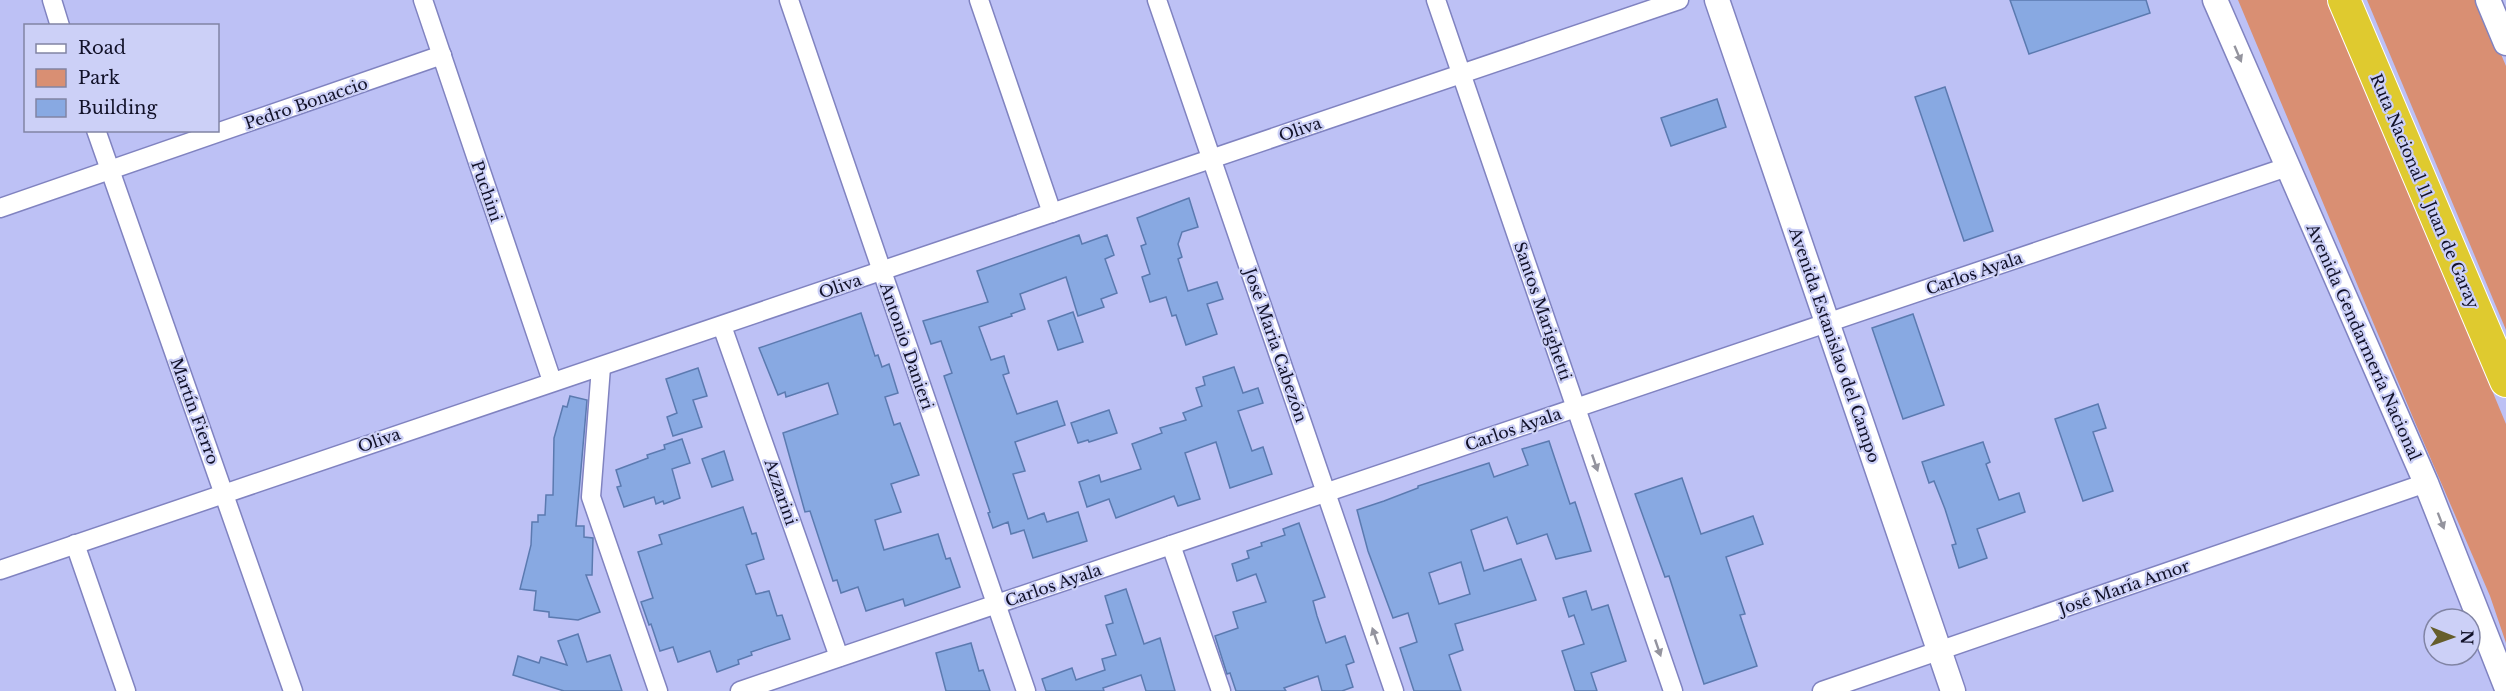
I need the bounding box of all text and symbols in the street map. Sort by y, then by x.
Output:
legend [24,24,219,132]
text: Road [78,37,126,59]
one-way arrow [2233,45,2243,63]
text: Park [78,67,120,89]
street label: Ruta Nacional 11 Juan de Garay [2366,71,2484,312]
street label: Pedro Bonaccio [242,73,370,133]
text: Building [78,97,157,119]
street label: Oliva [1276,112,1324,146]
street label: Puchini [467,158,507,225]
street label: Avenida Gendarmería Nacional [2302,220,2425,463]
street label: Avenida Estanislao del Campo [1785,224,1885,465]
street label: Santos Marighetti [1510,239,1576,383]
street label: Carlos Ayala [1923,247,2025,299]
street label: José Maria Cabezón [1240,263,1312,425]
street label: Oliva [816,269,864,303]
street label: Antonio Danieri [876,279,938,413]
street label: Martín Fierro [166,355,224,467]
street label: Carlos Ayala [1462,403,1564,455]
street label: Oliva [355,423,403,457]
one-way arrow [1590,454,1600,472]
street label: Azzarini [760,455,802,528]
one-way arrow [2436,513,2446,531]
street label: José María Amor [2054,555,2192,619]
street label: Carlos Ayala [1002,559,1104,611]
north arrow [2422,607,2482,667]
one-way arrow [1370,627,1380,645]
text: N [2457,630,2477,645]
one-way arrow [1653,639,1663,657]

